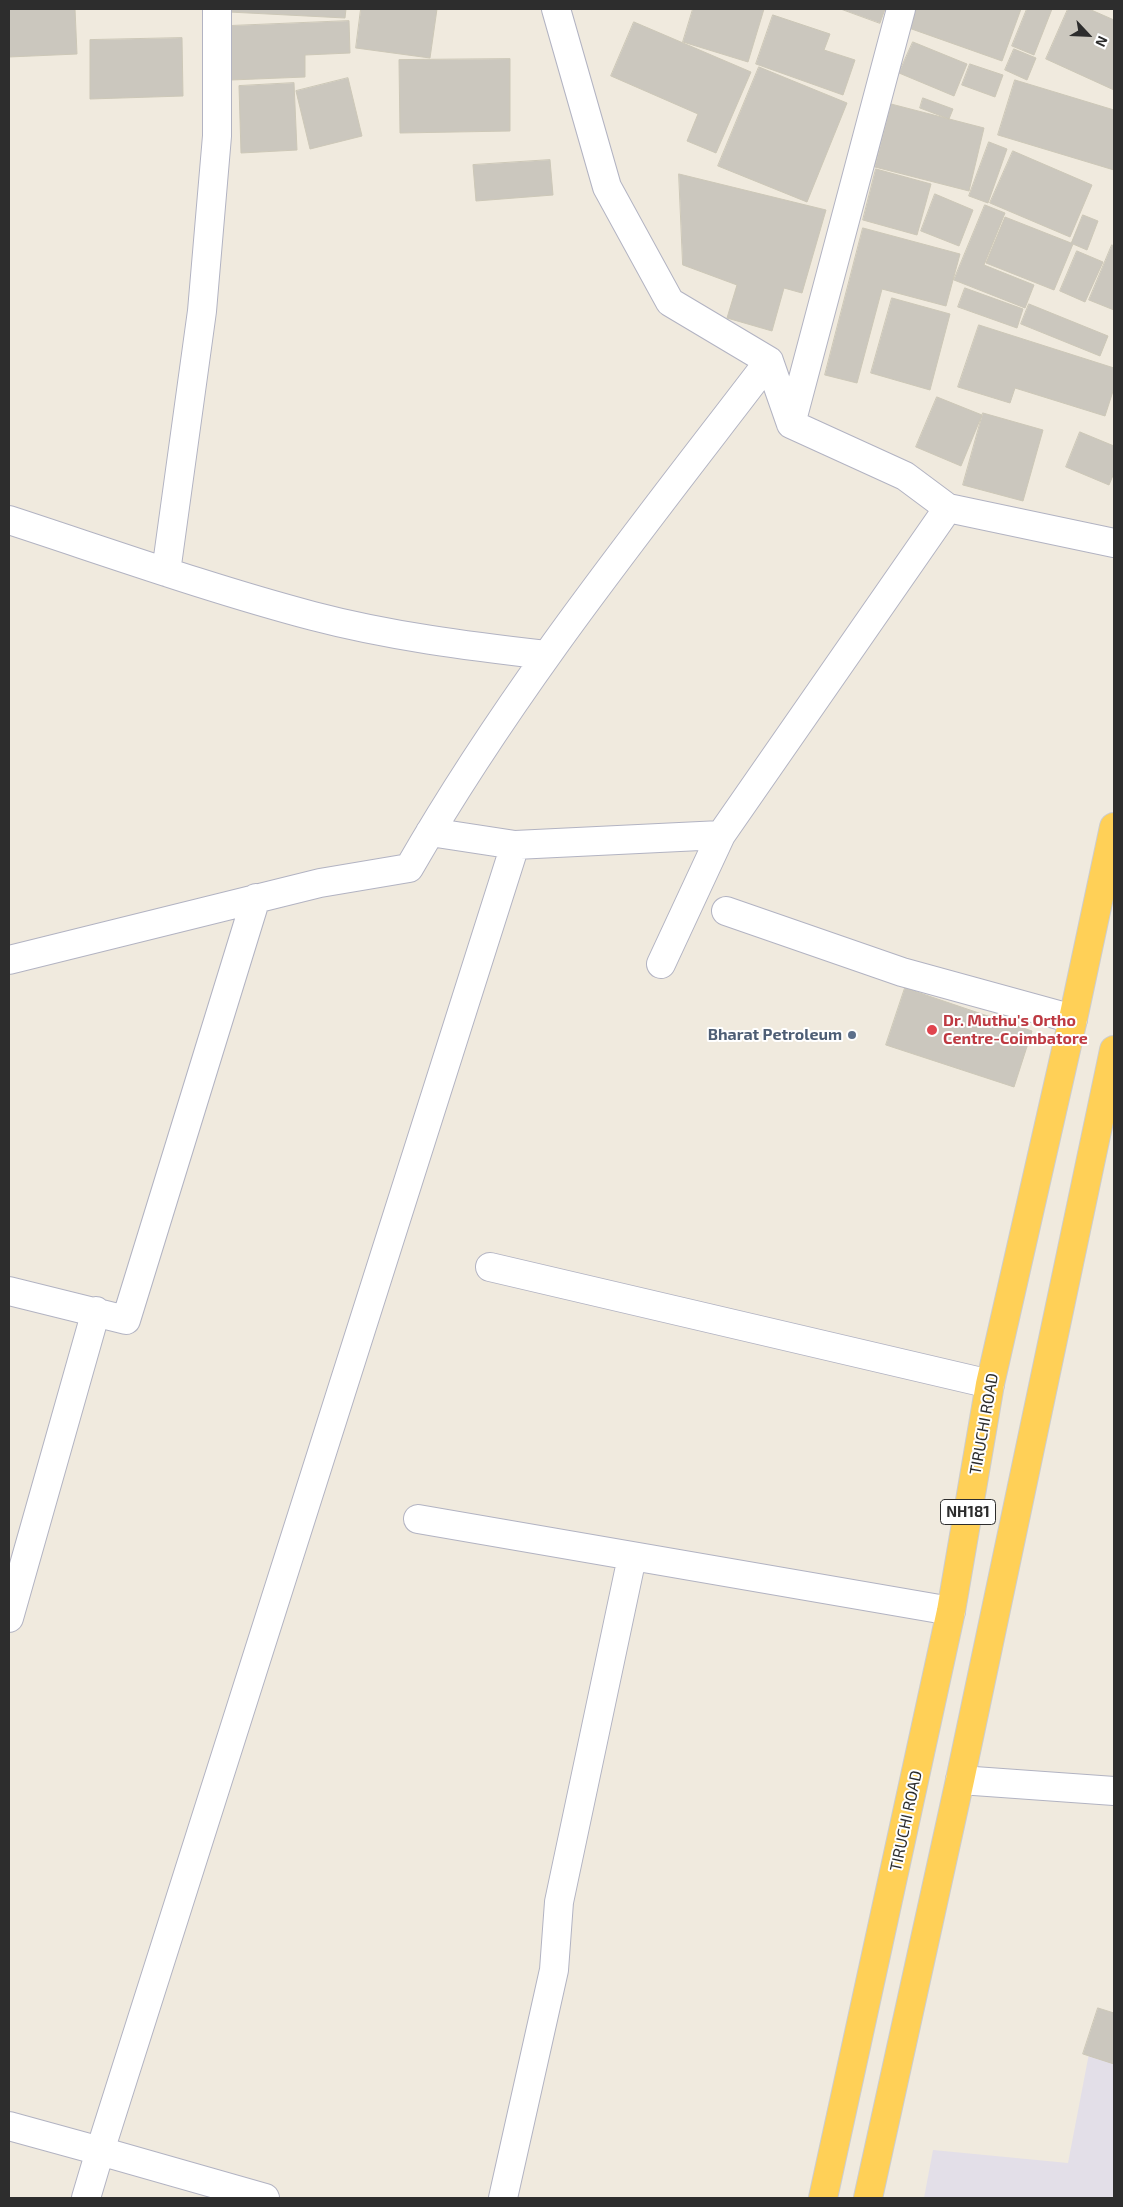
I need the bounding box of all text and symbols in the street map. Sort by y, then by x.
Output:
north arrow [1063,10,1113,60]
text: N [1092,33,1112,50]
place label: Dr. Muthu's Ortho Centre-Coimbatore [943,1011,1088,1049]
marker: Dr. Muthu's Ortho Centre-Coimbatore [925,1023,939,1037]
place label: Bharat Petroleum [708,1025,842,1045]
marker: Bharat Petroleum [846,1029,858,1041]
street label: TIRUCHI ROAD [966,1372,1002,1476]
road number: NH181 [940,1500,996,1524]
street label: TIRUCHI ROAD [886,1769,926,1873]

